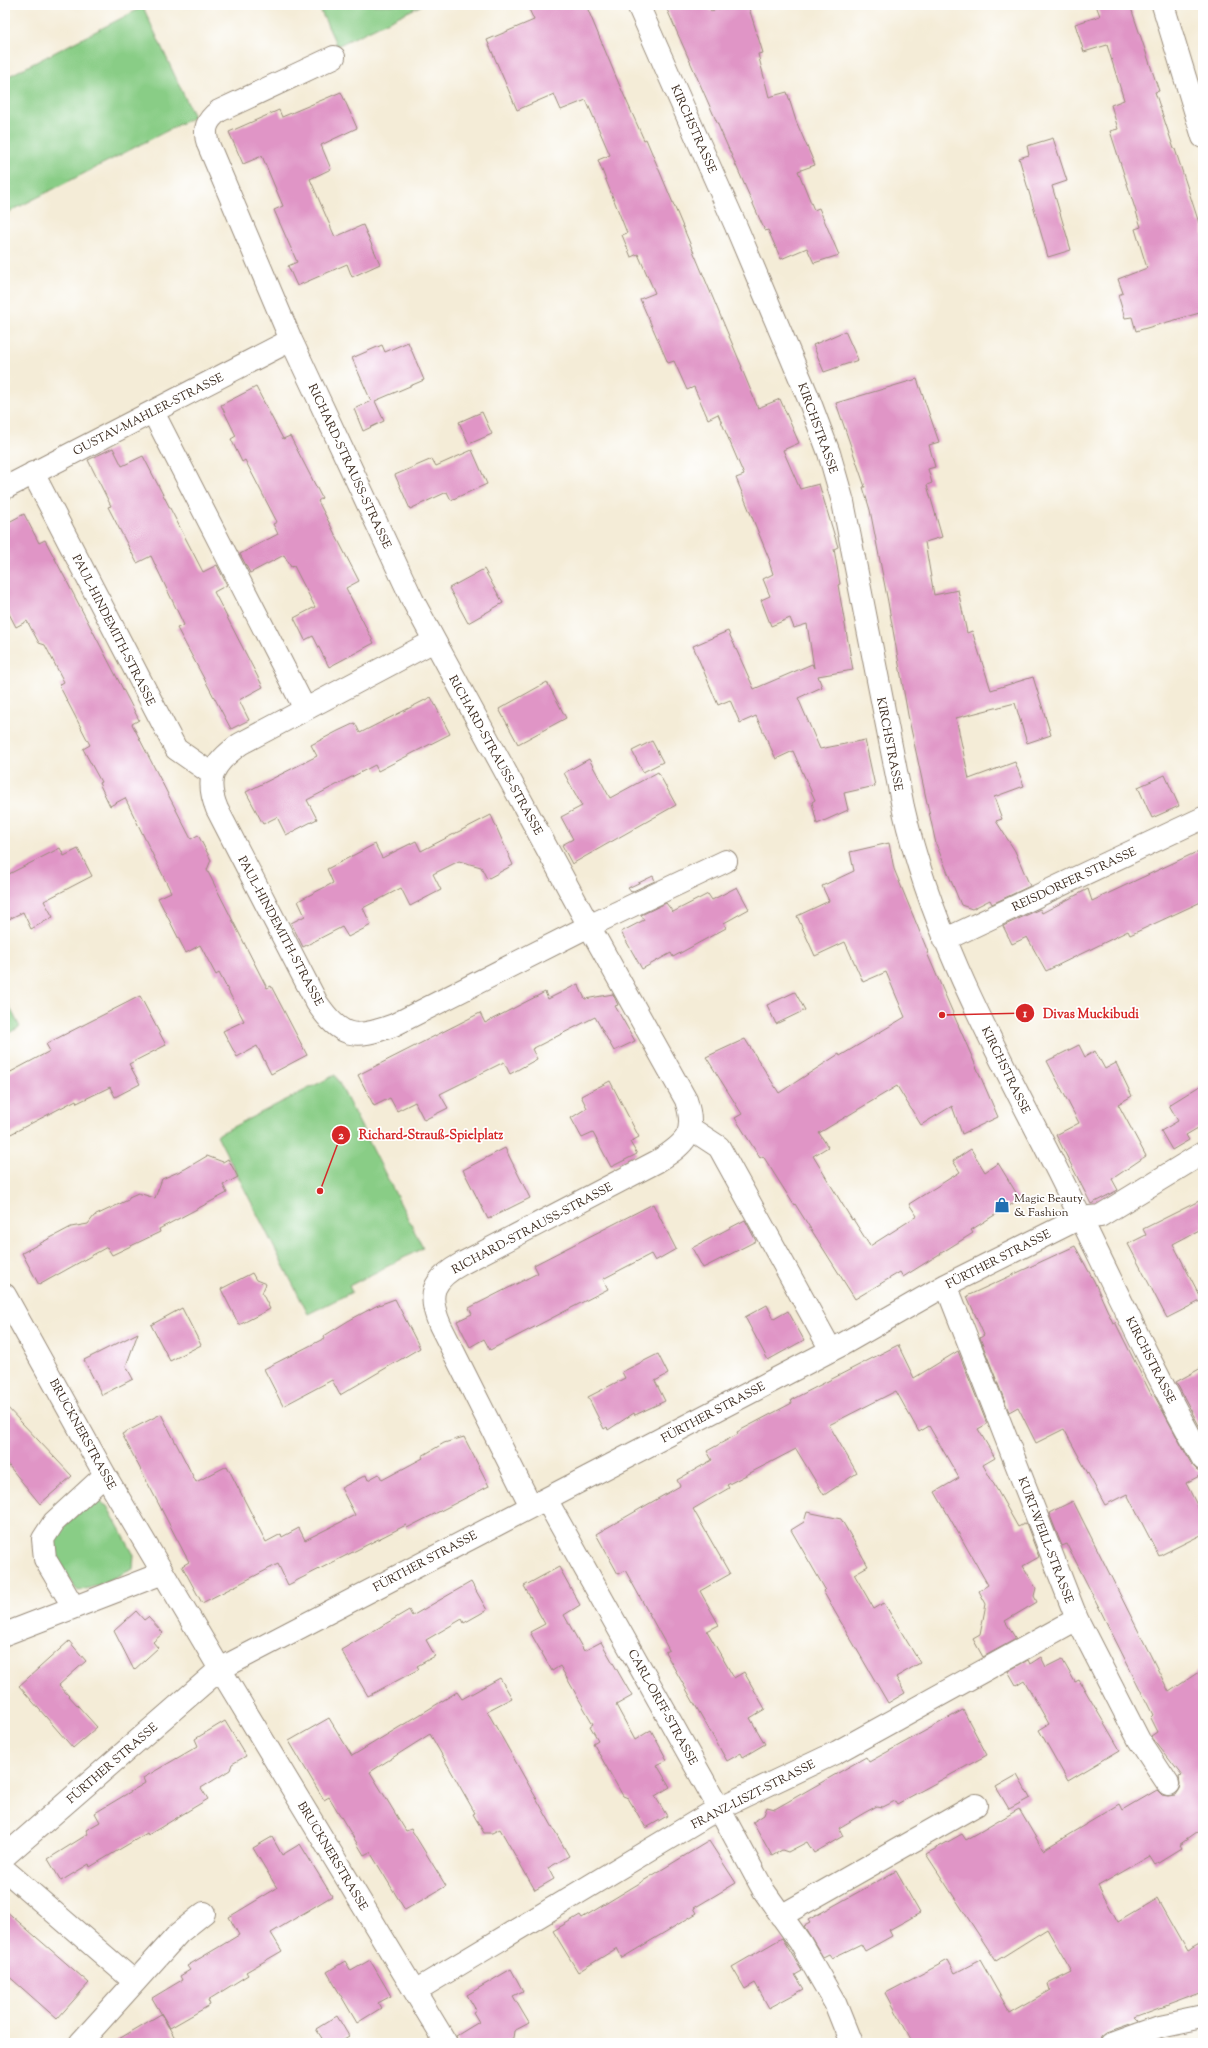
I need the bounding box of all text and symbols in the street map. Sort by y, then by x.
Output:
street label: KIRCHSTRASSE [665,82,721,177]
street label: GUSTAV-MAHLER-STRASSE [70,369,228,461]
street label: KIRCHSTRASSE [792,380,842,477]
street label: RICHARD-STRAUSS-STRASSE [303,381,396,553]
street label: PAUL-HINDEMITH-STRASSE [67,552,160,710]
street label: RICHARD-STRAUSS-STRASSE [444,672,547,839]
street label: KIRCHSTRASSE [871,696,907,793]
street label: REISDORFER STRASSE [1009,843,1140,917]
street label: PAUL-HINDEMITH-STRASSE [233,853,328,1010]
callout: Divas Muckibudi [1015,1001,1147,1026]
text: 1 [1022,1005,1028,1023]
text: Divas Muckibudi [1043,1006,1139,1024]
street label: KIRCHSTRASSE [976,1024,1034,1118]
callout: Richard-Strauß-Spielplatz [331,1122,512,1147]
text: 2 [338,1127,344,1145]
text: Richard-Strauß-Spielplatz [359,1127,503,1145]
street label: RICHARD-STRAUSS-STRASSE [449,1178,617,1279]
place label: Magic Beauty & Fashion [1014,1190,1083,1222]
shop icon: Magic Beauty & Fashion [993,1196,1011,1214]
street label: FÜRTHER STRASSE [943,1225,1055,1294]
street label: KIRCHSTRASSE [1120,1314,1180,1408]
street label: BRUCKNERSTRASSE [44,1376,120,1494]
street label: FÜRTHER STRASSE [658,1377,769,1448]
street label: KURT-WEILL-STRASSE [1013,1474,1078,1607]
street label: FÜRTHER STRASSE [370,1526,481,1597]
street label: CARL-ORFF-STRASSE [623,1646,702,1769]
street label: FÜRTHER STRASSE [63,1719,163,1808]
street label: FRANZ-LISZT-STRASSE [688,1755,819,1834]
street label: BRUCKNERSTRASSE [292,1799,372,1915]

